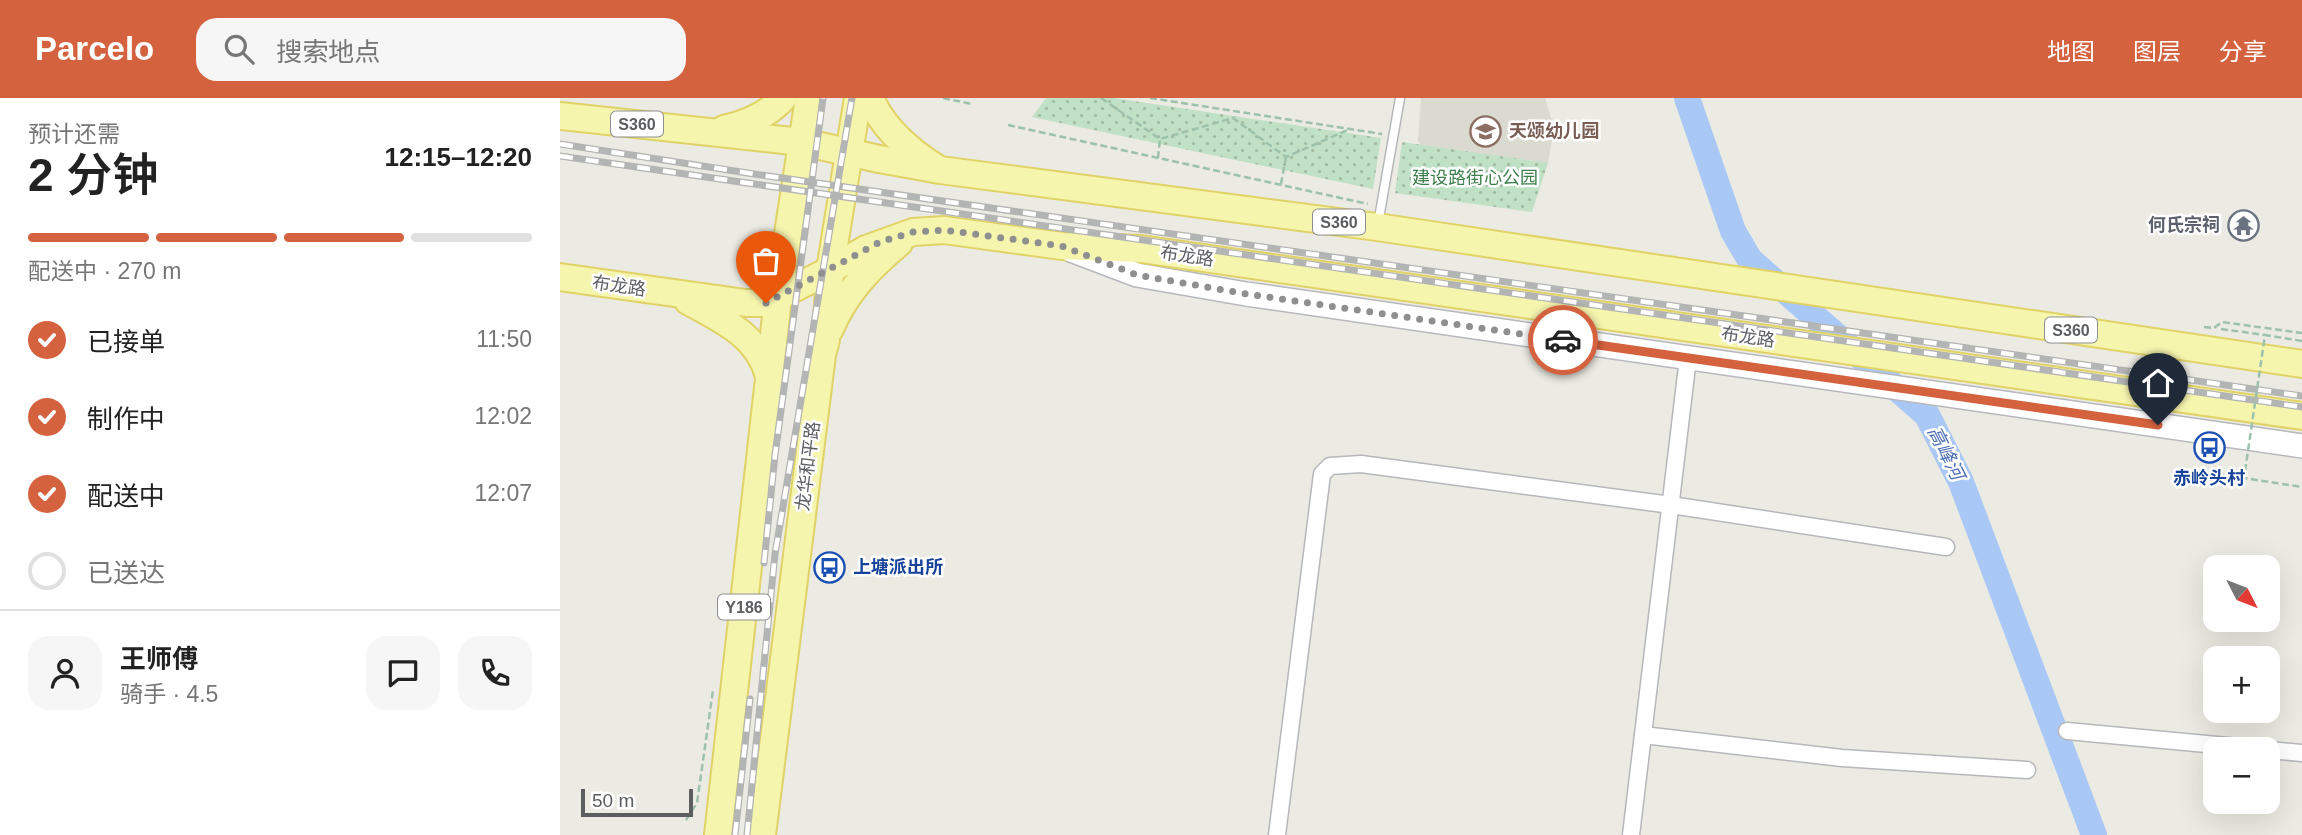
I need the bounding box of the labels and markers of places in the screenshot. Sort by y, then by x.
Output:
school or university icon: 天颂幼儿园 [1469,114,1503,148]
place label: 天颂幼儿园 [1509,121,1599,141]
temple icon: 何氏宗祠 [2226,208,2260,242]
place label: 何氏宗祠 [2148,215,2220,235]
pin [736,231,796,303]
pin [2128,353,2188,425]
bus stop icon: 赤岭头村 [2192,431,2226,465]
place label: 赤岭头村 [2173,468,2245,488]
bus stop icon: 上塘派出所 [813,550,847,584]
place label: 上塘派出所 [853,557,943,577]

